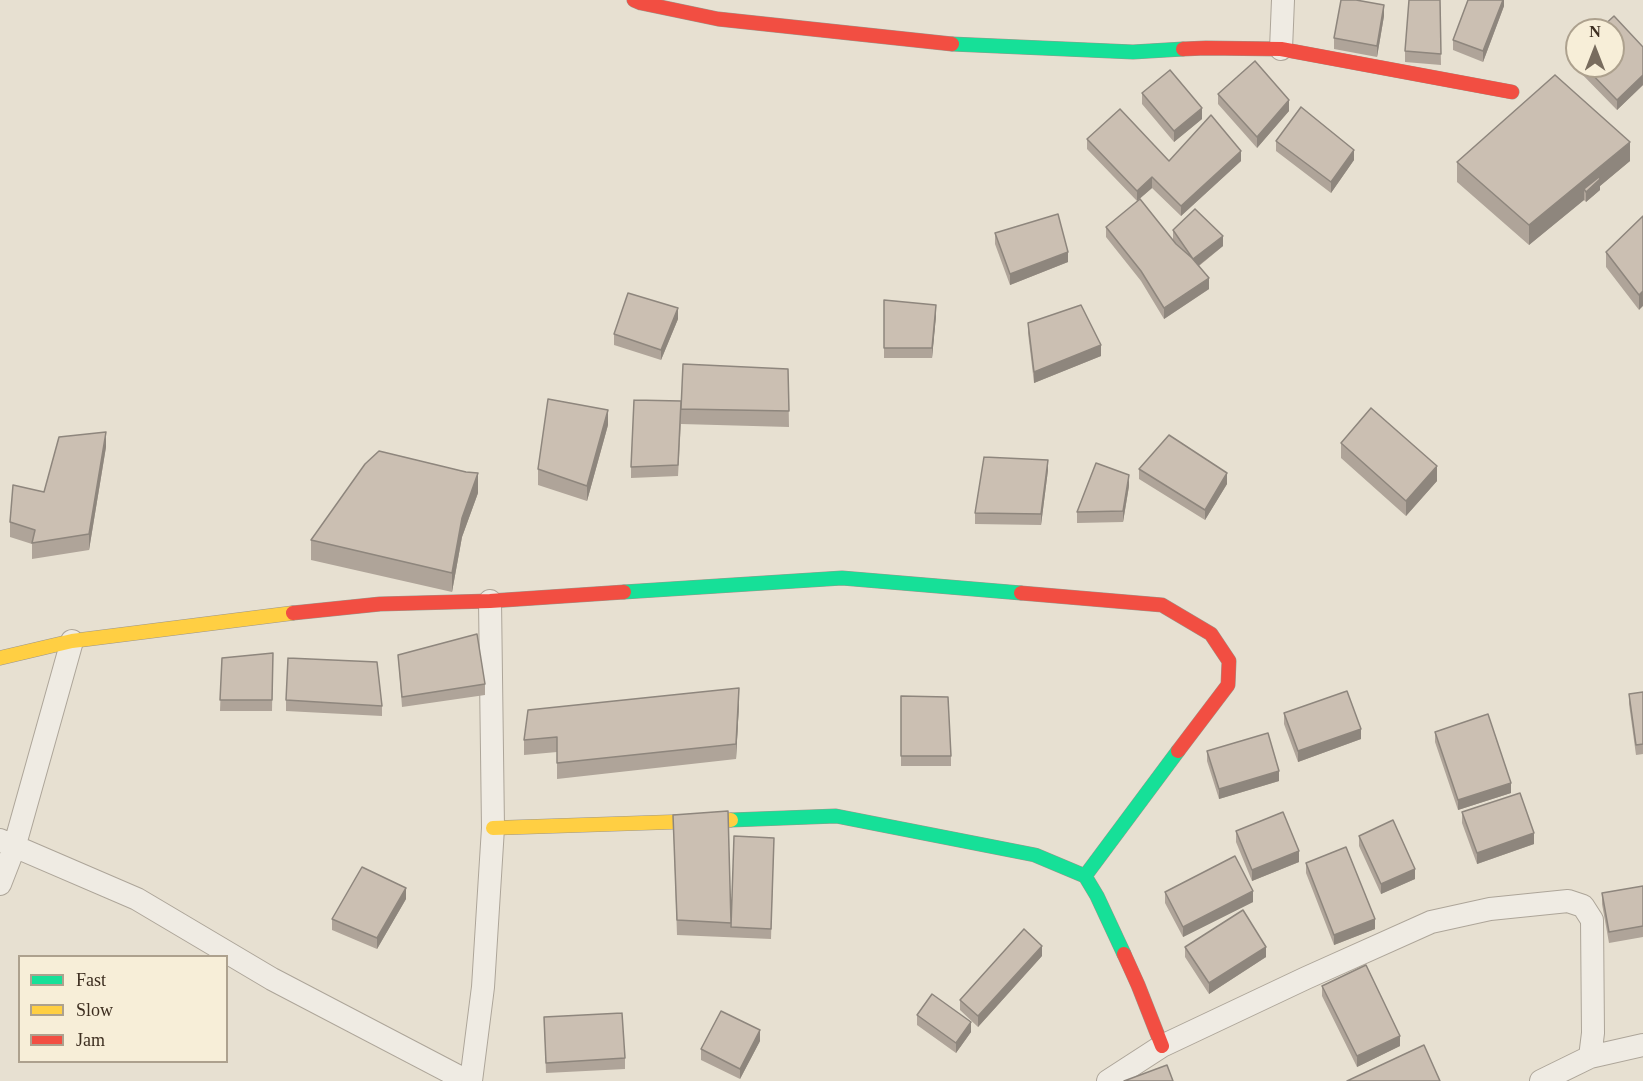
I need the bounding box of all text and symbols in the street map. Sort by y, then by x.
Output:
north arrow [1565,18,1625,78]
text: N [1589,23,1601,40]
legend [18,955,228,1063]
text: Fast [76,970,106,990]
text: Slow [76,1000,113,1020]
text: Jam [76,1030,105,1050]

